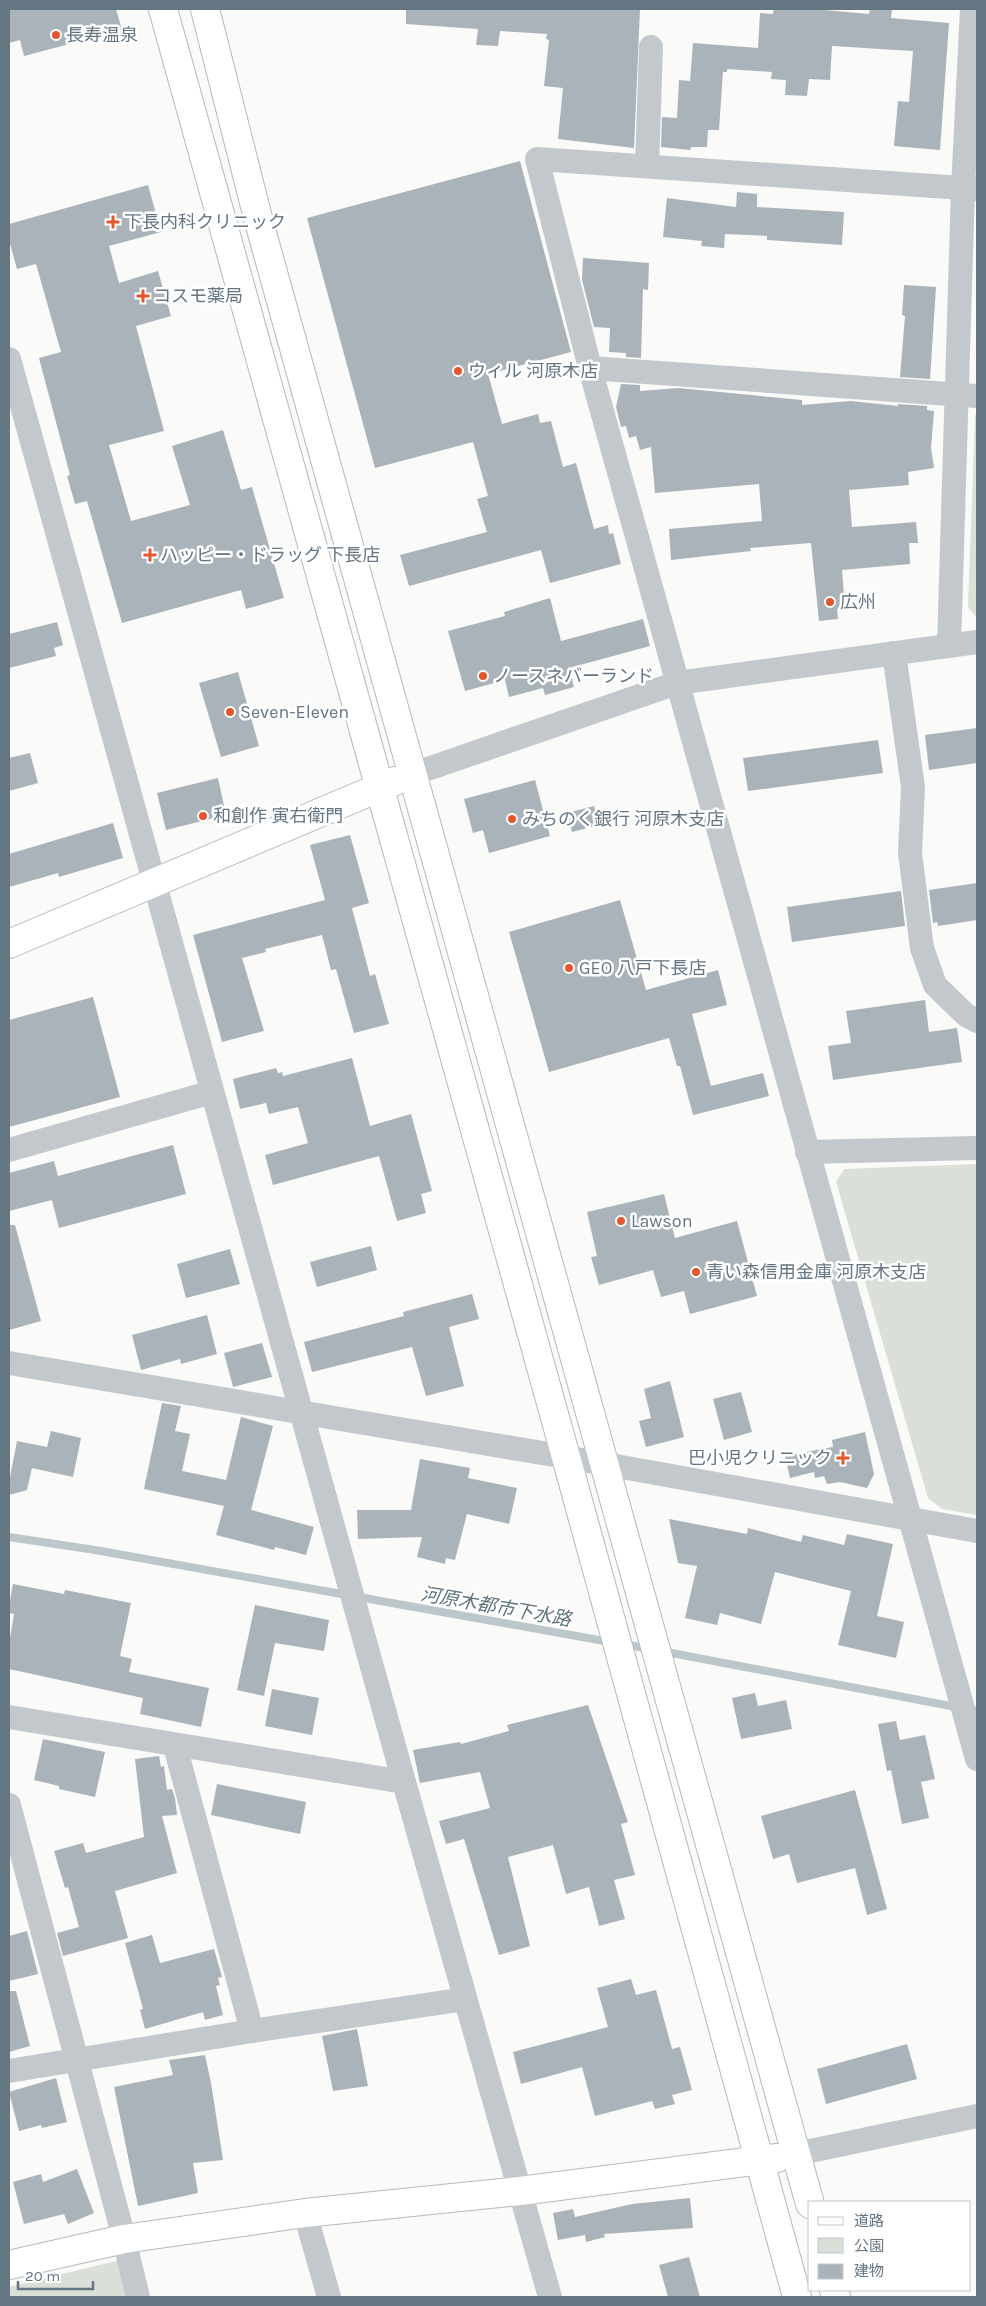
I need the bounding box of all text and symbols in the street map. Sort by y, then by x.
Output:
place label: 長寿温泉 [66,24,138,46]
marker: 長寿温泉 [50,29,62,41]
place label: 下長内科クリニック [124,211,286,233]
marker: 下長内科クリニック [106,215,120,229]
place label: コスモ薬局 [153,285,243,307]
marker: コスモ薬局 [137,290,149,302]
place label: ウィル 河原木店 [468,360,598,382]
marker: ウィル 河原木店 [452,365,464,377]
place label: ハッピー・ドラッグ 下長店 [160,544,380,566]
marker: ハッピー・ドラッグ 下長店 [144,549,156,561]
place label: 広州 [840,591,876,613]
marker: 広州 [824,596,836,608]
place label: ノースネバーランド [493,665,654,687]
marker: ノースネバーランド [477,670,489,682]
place label: Seven-Eleven [240,701,349,723]
marker: Seven-Eleven [224,706,236,718]
place label: 和創作 寅右衛門 [213,805,343,827]
place label: みちのく銀行 河原木支店 [522,808,724,830]
marker: 和創作 寅右衛門 [197,810,209,822]
marker: みちのく銀行 河原木支店 [506,813,518,825]
place label: GEO 八戸下長店 [579,957,707,979]
marker: GEO 八戸下長店 [563,962,575,974]
place label: Lawson [631,1210,693,1232]
marker: Lawson [615,1215,627,1227]
place label: 青い森信用金庫 河原木支店 [706,1261,926,1283]
marker: 青い森信用金庫 河原木支店 [690,1266,702,1278]
place label: 巴小児クリニック [688,1447,832,1469]
marker: 巴小児クリニック [836,1451,850,1465]
water label: 河原木都市下水路 [419,1583,575,1631]
legend [808,2201,971,2291]
text: 道路 [854,2212,884,2230]
text: 公園 [854,2237,884,2255]
scale bar [18,2258,92,2290]
text: 建物 [854,2262,884,2280]
text: 20 m [25,2267,60,2285]

